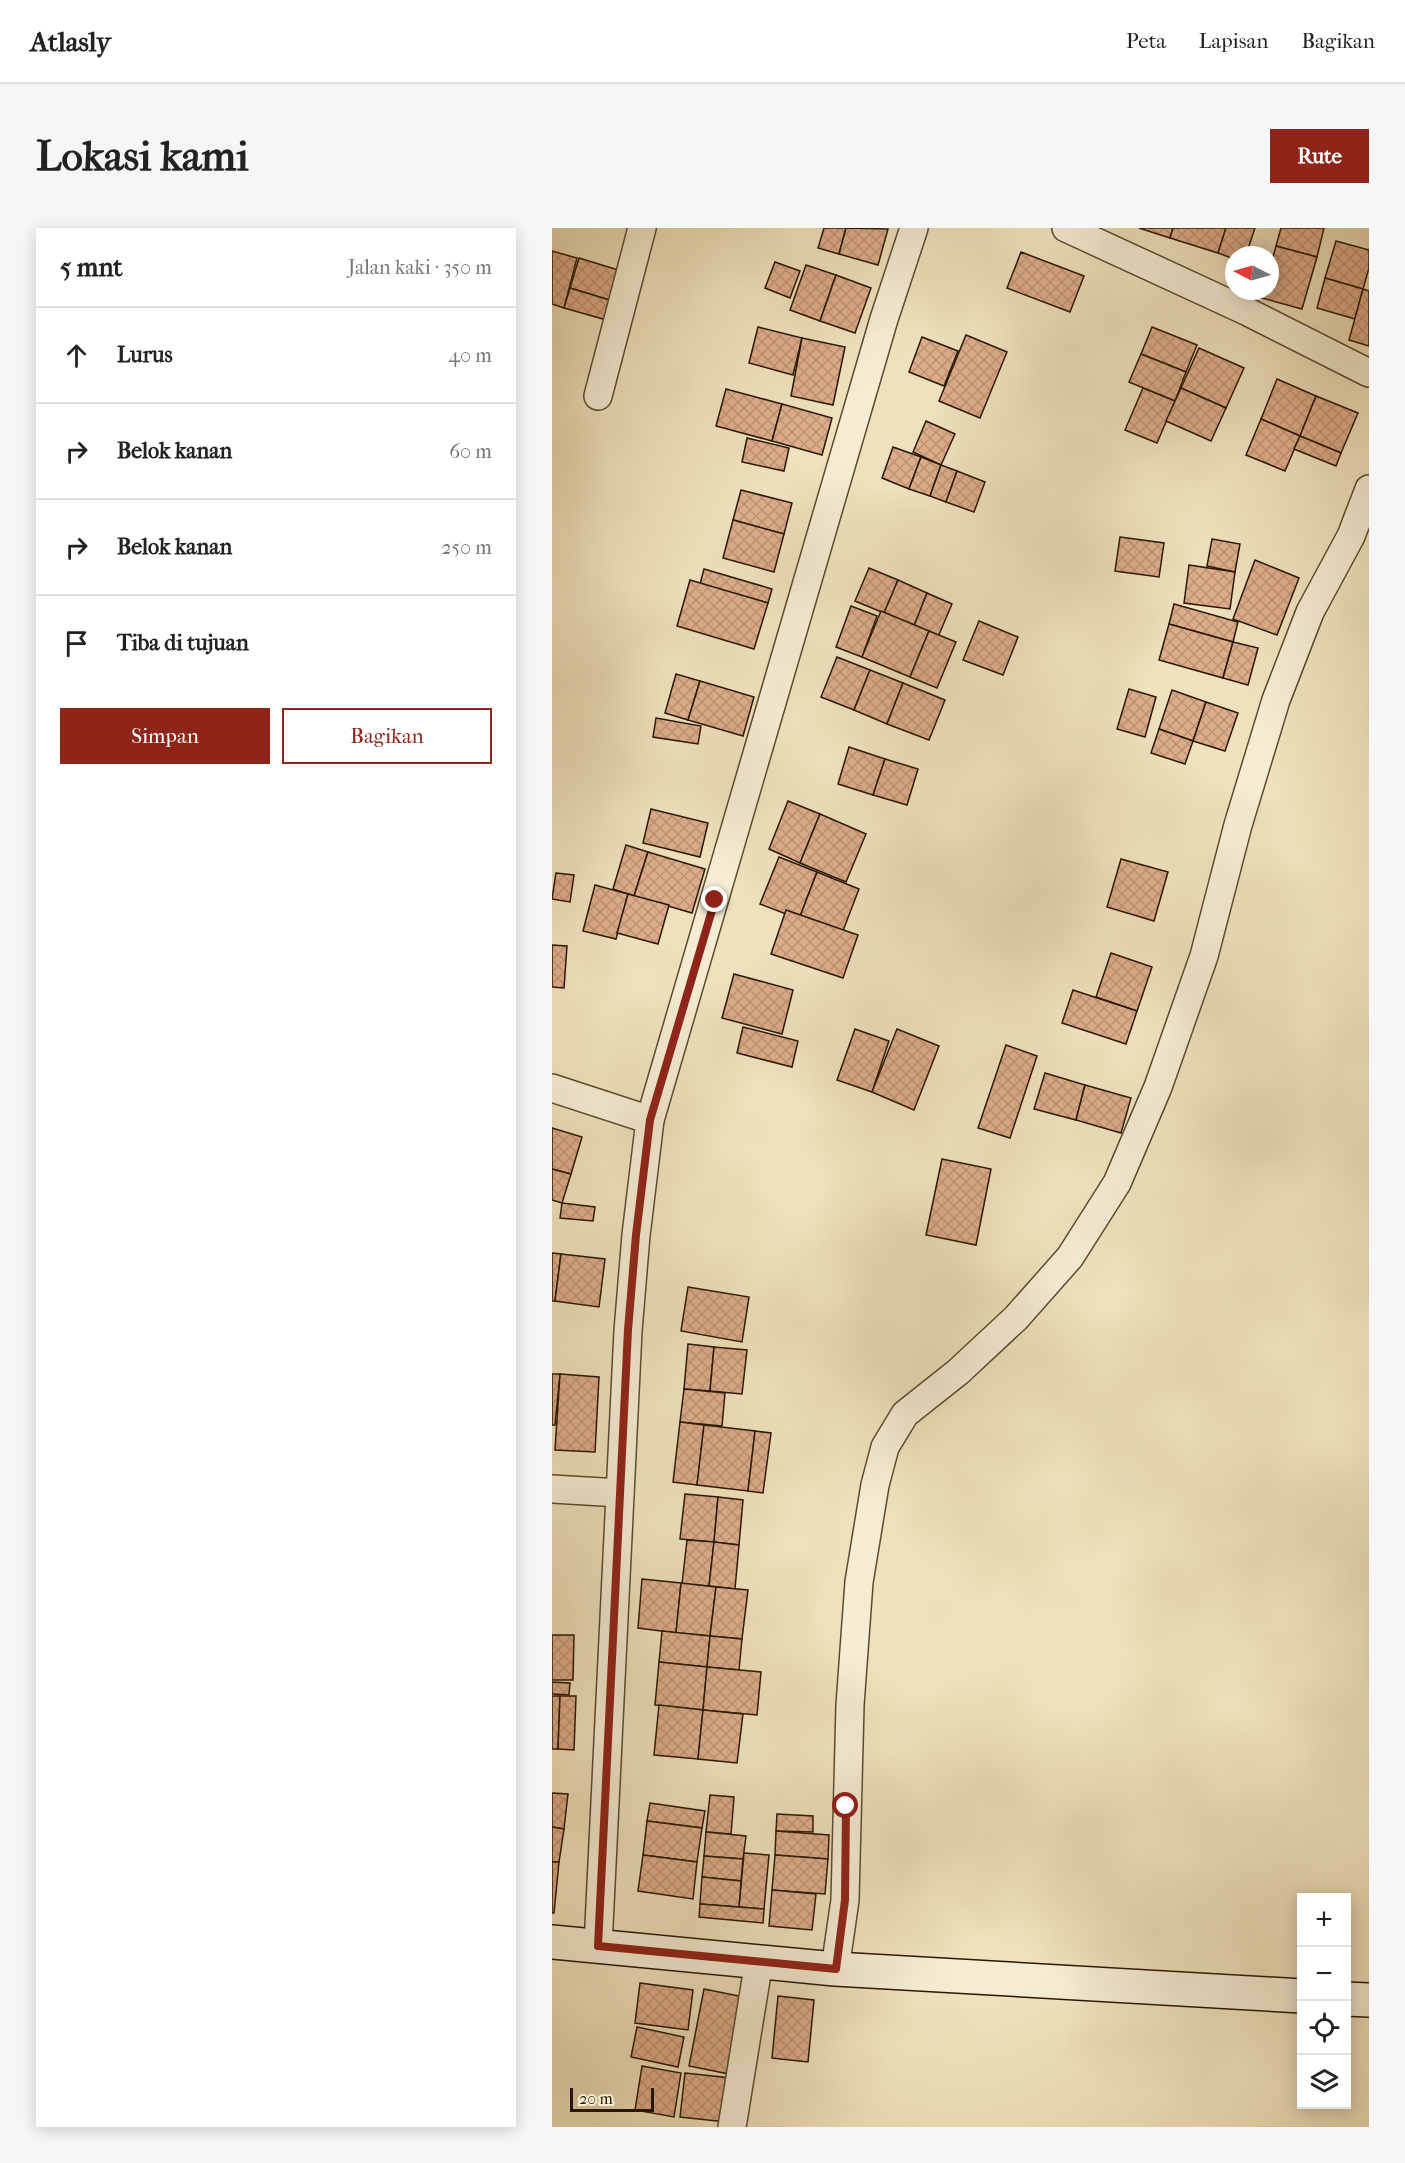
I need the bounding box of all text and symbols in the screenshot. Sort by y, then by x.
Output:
text: Atlasly [30,25,111,58]
text: Peta [1126,29,1166,53]
text: Lapisan [1199,29,1268,53]
text: Bagikan [1301,29,1375,53]
button: Rute [1270,129,1369,183]
text: Lokasi kami [36,132,249,181]
north arrow [1225,246,1279,300]
text: 5 mnt [60,252,123,283]
text: Jalan kaki · 350 m [348,256,492,279]
icon: ahead [60,339,93,372]
text: Lurus [117,342,173,368]
text: 40 m [448,344,492,367]
icon: right [60,435,93,468]
text: Belok kanan [117,438,232,464]
text: 60 m [449,440,492,463]
icon: right [60,531,93,564]
text: Belok kanan [117,534,232,560]
text: 250 m [441,536,492,559]
icon: arrive [60,627,93,660]
text: Tiba di tujuan [117,630,249,656]
button: Simpan [60,708,270,764]
button: Bagikan [282,708,492,764]
route end [701,886,727,912]
route start [832,1792,858,1818]
map controls [1297,1893,1351,2109]
button: + [1297,1893,1351,1947]
button: − [1297,1947,1351,2001]
button: locate [1297,2001,1351,2055]
button: layers [1297,2055,1351,2109]
scale bar [570,2085,654,2112]
text: 20 m [579,2089,613,2108]

